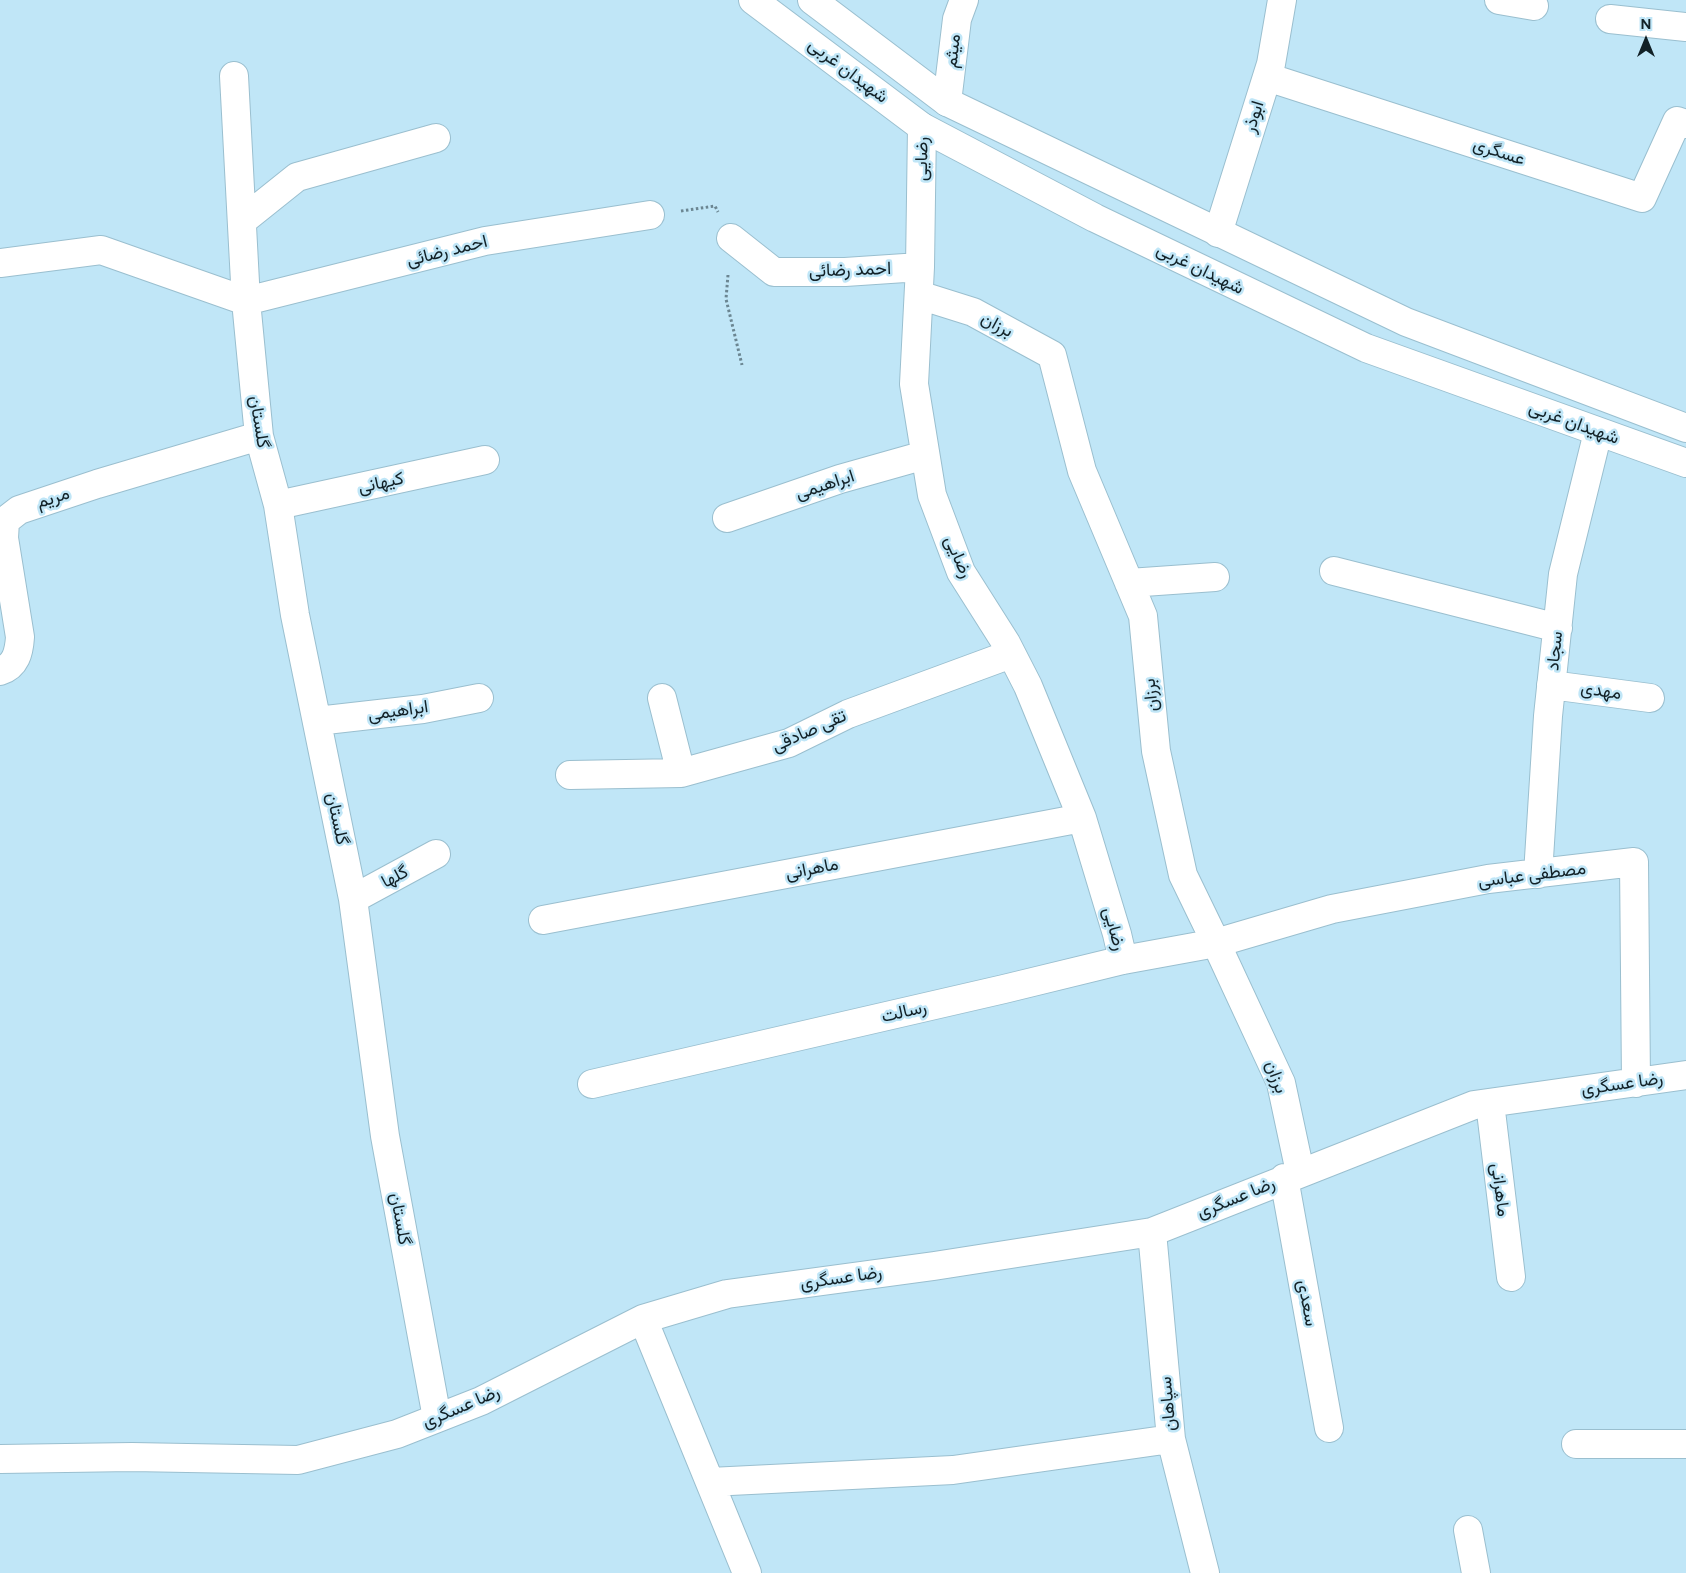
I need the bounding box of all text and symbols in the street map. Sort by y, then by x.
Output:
north arrow [1621,15,1671,65]
text: N [1641,16,1651,33]
street label: میثم [940,33,966,69]
street label: شهیدان غربی [804,34,892,108]
street label: ابوذر [1239,98,1269,136]
street label: عسگری [1470,133,1528,171]
street label: رضایی [911,137,933,181]
street label: احمد رضائی [404,231,490,271]
street label: شهیدان غربی [1153,239,1247,299]
street label: احمد رضائی [809,258,891,282]
street label: برزان [977,308,1017,342]
street label: گلستان [244,394,274,450]
street label: شهیدان غربی [1526,397,1622,449]
street label: ابراهیمی [793,465,857,505]
street label: کیهانی [356,468,406,498]
street label: مریم [34,483,72,513]
street label: رضایی [939,532,977,582]
street label: سجاد [1542,630,1568,672]
street label: برزان [1139,677,1163,713]
street label: مهدی [1579,677,1623,705]
street label: ابراهیمی [366,696,430,726]
street label: تقی صادقی [768,705,850,757]
street label: گلستان [321,791,353,847]
street label: ماهرانی [784,853,840,885]
street label: مصطفی عباسی [1477,858,1587,892]
street label: گلها [378,861,412,893]
street label: رضایی [1098,905,1130,953]
street label: رسالت [879,996,929,1028]
street label: برزان [1260,1058,1292,1096]
street label: رضا عسگری [1580,1068,1664,1100]
street label: ماهرانی [1486,1162,1514,1218]
street label: رضا عسگری [1194,1173,1278,1223]
street label: گلستان [385,1191,415,1247]
street label: رضا عسگری [799,1262,883,1294]
street label: سعدی [1292,1278,1322,1328]
street label: سپاهان [1155,1376,1181,1432]
street label: رضا عسگری [419,1381,503,1433]

